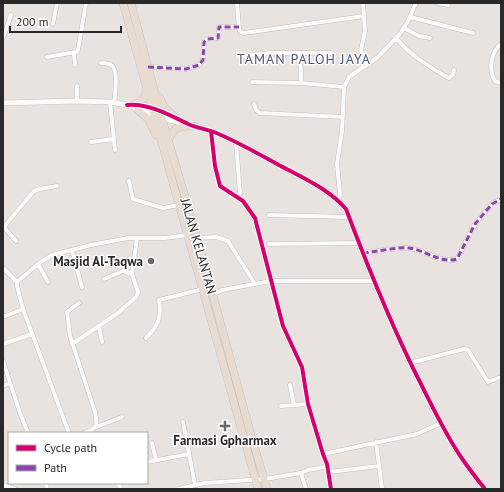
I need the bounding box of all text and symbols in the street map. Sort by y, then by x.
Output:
scale bar [10,8,121,34]
text: 200 m [16,14,49,29]
district label: TAMAN PALOH JAYA [237,50,371,68]
street label: JALAN KELANTAN [176,195,220,296]
place label: Masjid Al-Taqwa [53,253,143,270]
marker: Masjid Al-Taqwa [146,256,156,266]
marker: Farmasi Gpharmax [220,421,230,431]
legend [8,432,148,484]
place label: Farmasi Gpharmax [173,432,277,449]
text: Cycle path [44,440,97,455]
text: Path [44,460,67,475]

